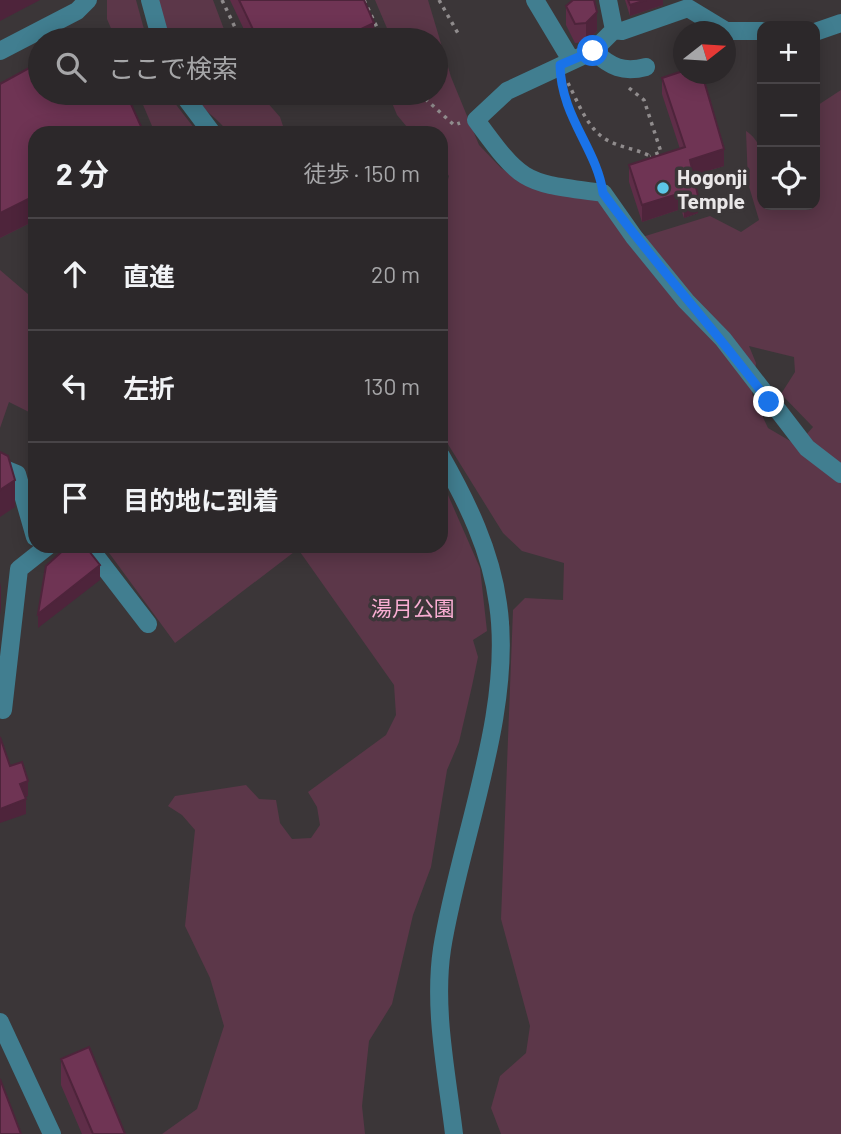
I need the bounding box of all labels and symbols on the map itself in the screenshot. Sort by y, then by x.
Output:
north arrow [673,21,736,84]
route start [577,35,608,66]
place label: Hogonji Temple [677,164,747,213]
marker: Hogonji Temple [655,180,671,196]
route end [753,386,784,417]
park label: 湯月公園 [371,595,455,620]

